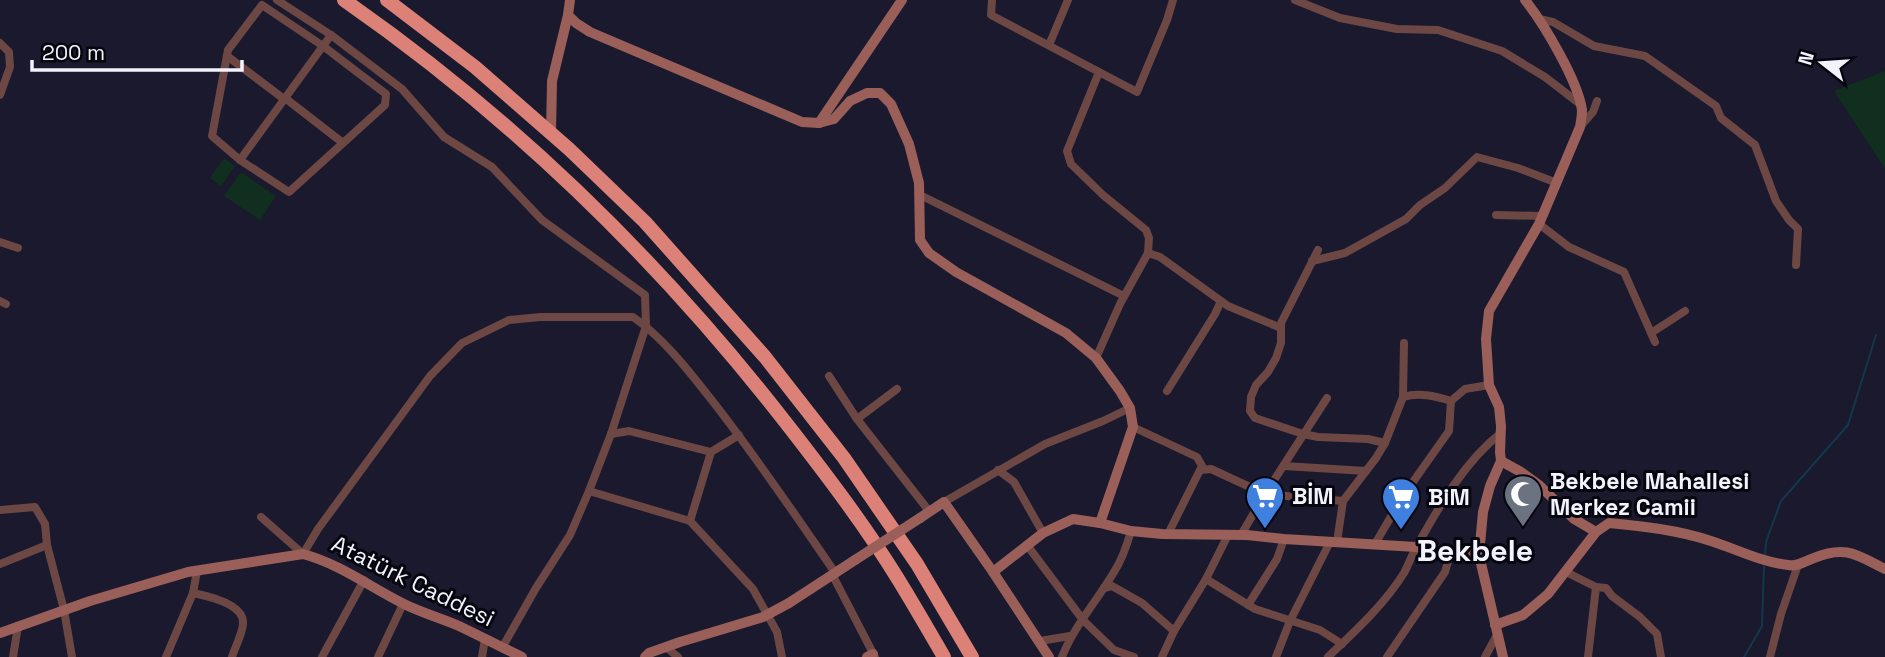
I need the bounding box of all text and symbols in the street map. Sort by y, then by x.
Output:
scale bar [32,28,242,72]
north arrow [1787,28,1857,98]
text: 200 m [42,39,105,66]
text: N [1792,48,1820,68]
place label: Bekbele Mahallesi Merkez Camii [1550,466,1749,522]
mosque icon: Bekbele Mahallesi Merkez Camii [1502,473,1544,528]
supermarket icon: BİM [1244,475,1286,530]
supermarket icon: BiM [1380,476,1422,531]
place label: BİM [1292,481,1334,511]
place label: BiM [1428,482,1470,512]
street label: Atatürk Caddesi [327,529,499,633]
district label: Bekbele [1417,531,1533,570]

